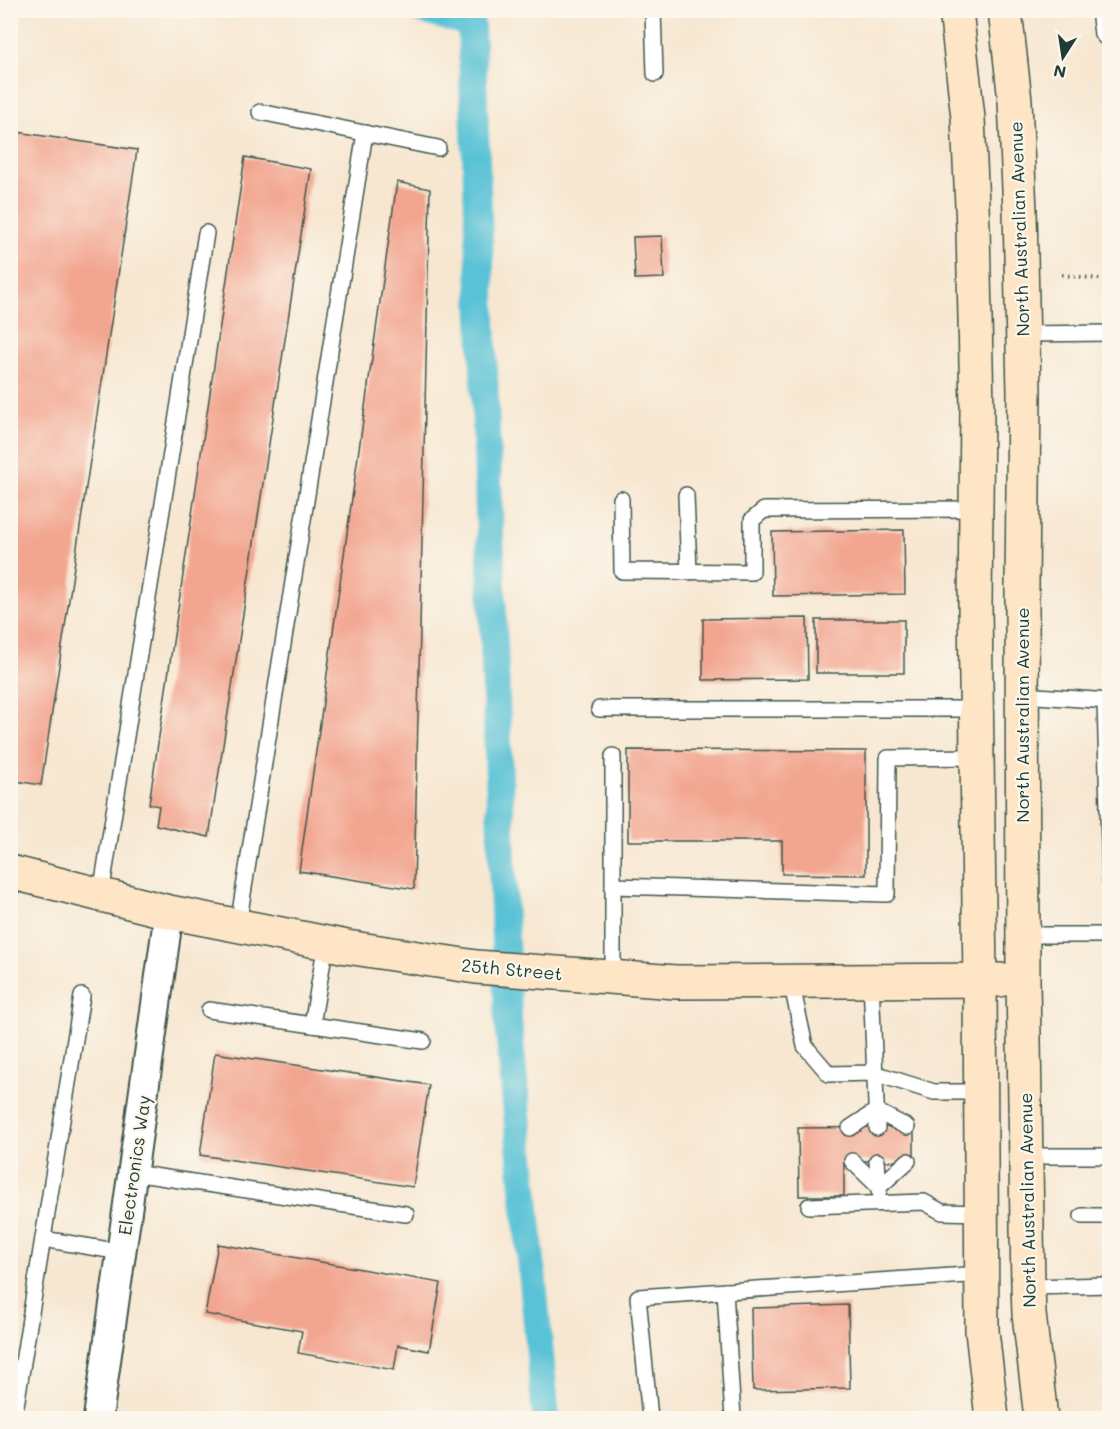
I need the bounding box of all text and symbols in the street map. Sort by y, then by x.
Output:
north arrow [1033,27,1093,87]
text: N [1052,61,1068,84]
street label: North Australian Avenue [1003,121,1035,337]
street label: North Australian Avenue [1010,607,1034,823]
street label: 25th Street [460,953,564,985]
street label: North Australian Avenue [1013,1092,1041,1308]
street label: Electronics Way [112,1093,156,1237]

